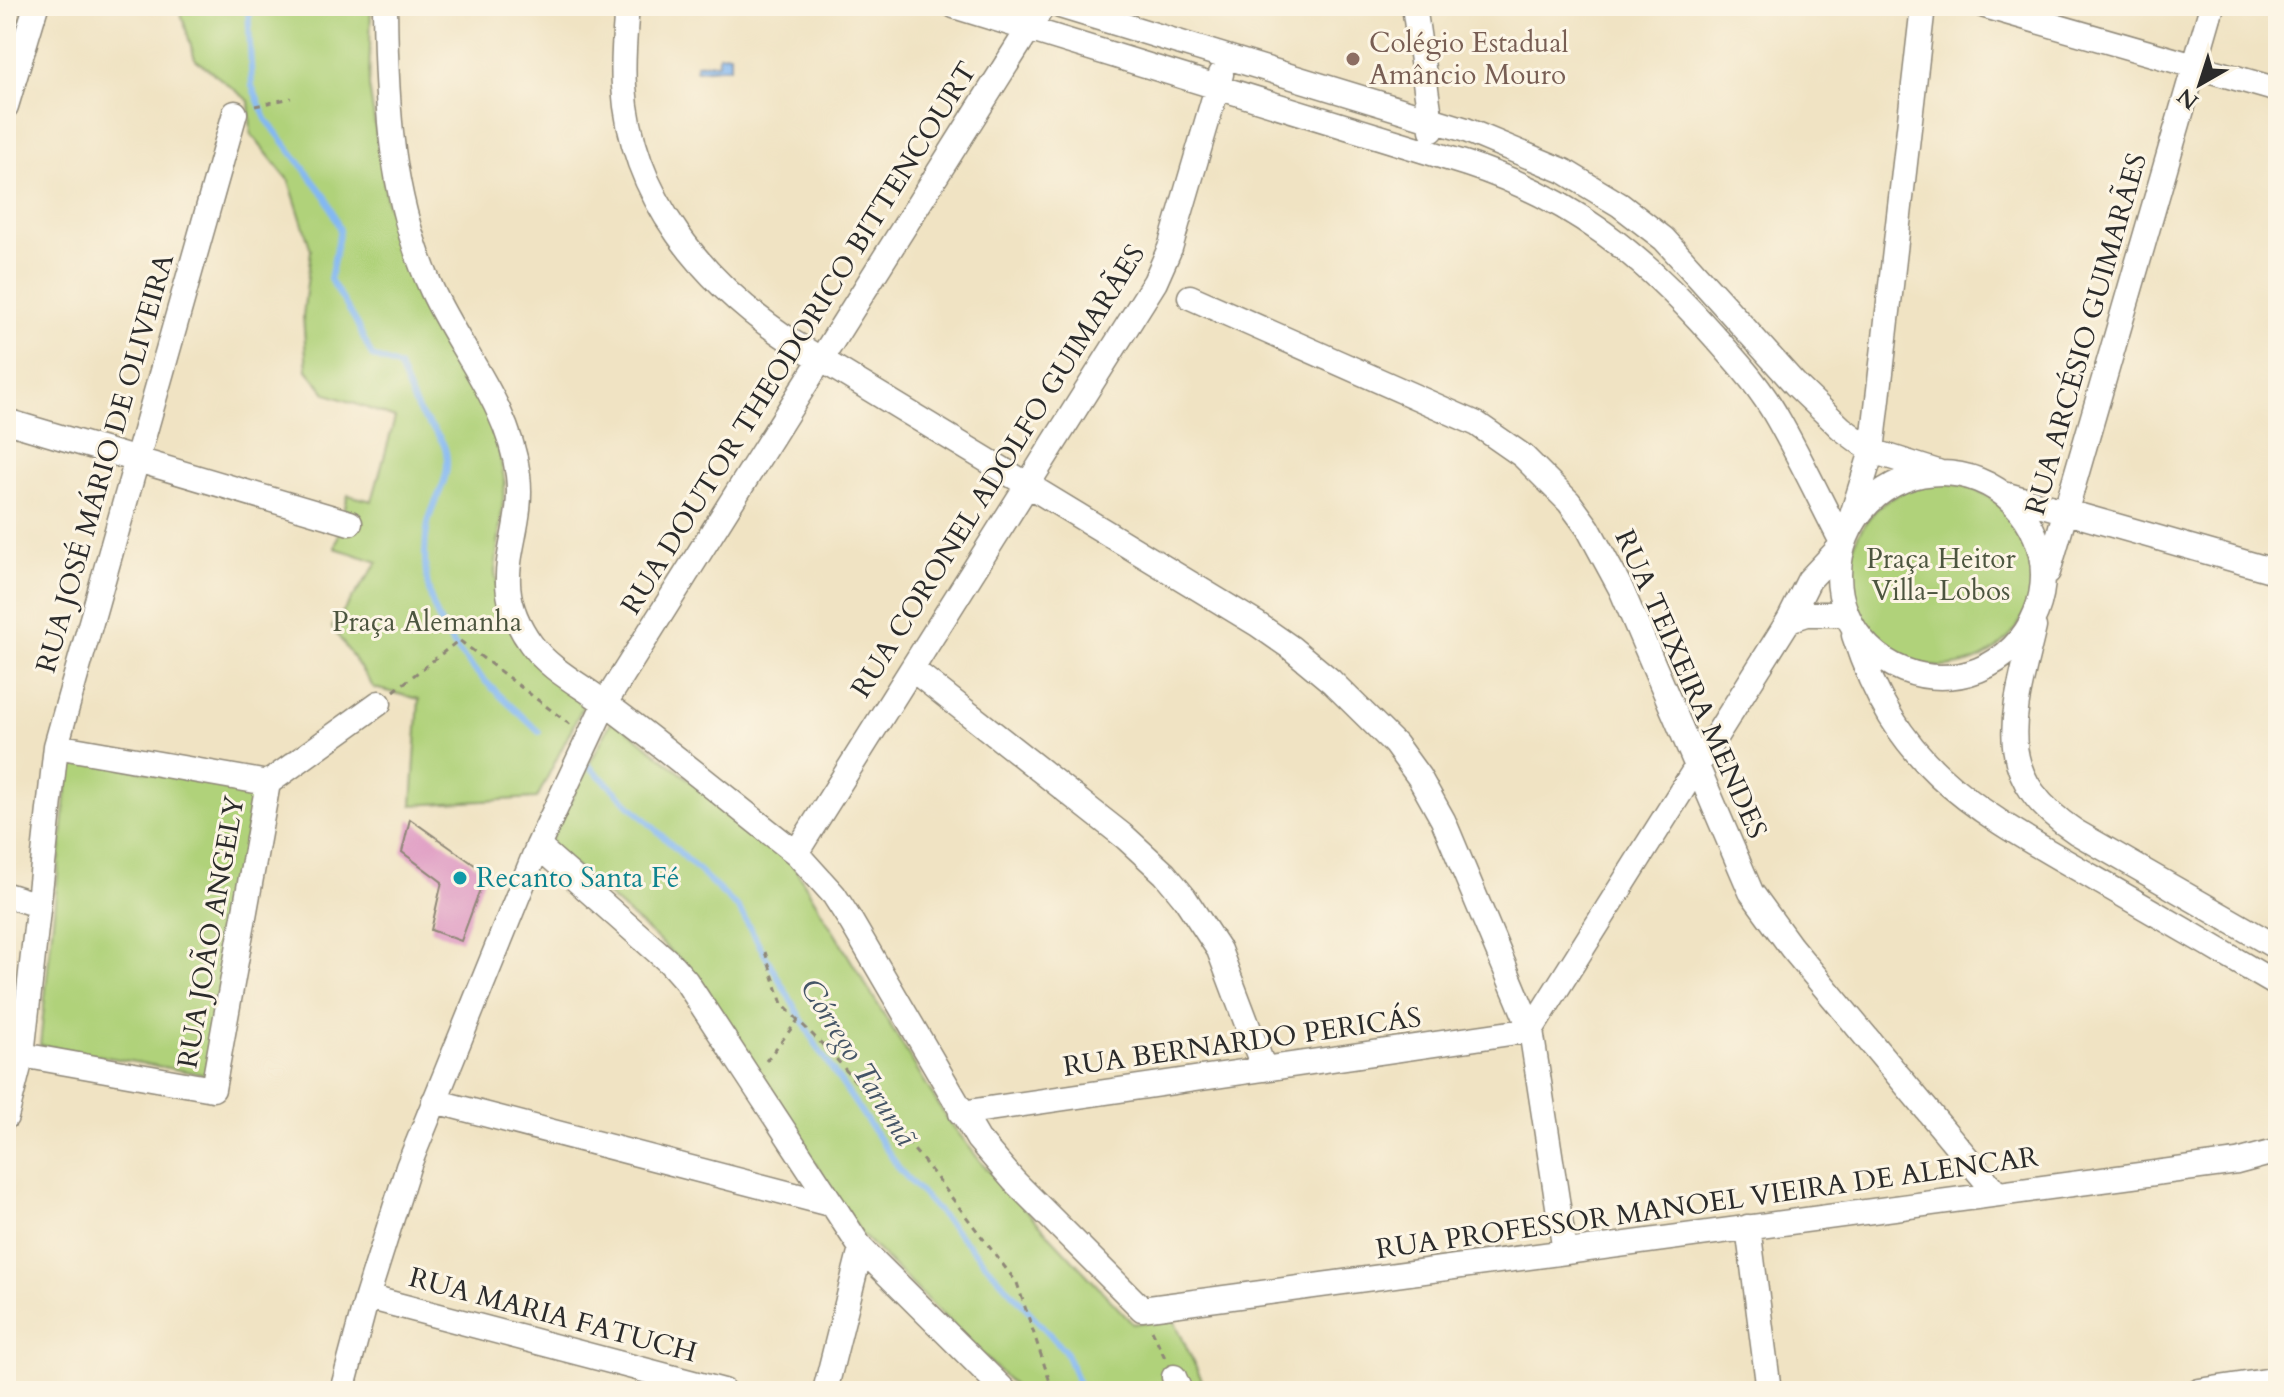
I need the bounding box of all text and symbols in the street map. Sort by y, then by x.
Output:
place label: Colégio Estadual Amâncio Mouro [1369,24,1569,94]
north arrow [2160,44,2240,124]
marker: Colégio Estadual Amâncio Mouro [1344,50,1362,68]
street label: RUA DOUTOR THEODORICO BITTENCOURT [612,54,986,622]
text: N [2171,81,2205,116]
street label: RUA ARCÉSIO GUIMARÃES [2016,149,2156,519]
street label: RUA CORONEL ADOLFO GUIMARÃES [842,237,1154,705]
street label: RUA JOSÉ MÁRIO DE OLIVEIRA [27,249,183,677]
street label: RUA TEIXEIRA MENDES [1606,524,1776,844]
park label: Praça Heitor Villa-Lobos [1866,540,2017,610]
park label: Praça Alemanha [332,603,522,641]
street label: RUA JOÃO ANGELY [168,793,254,1071]
place label: Recanto Santa Fé [476,859,680,897]
marker: Recanto Santa Fé [451,869,469,887]
water label: Córrego Tarumã [790,970,927,1155]
street label: RUA BERNARDO PERICÁS [1060,998,1424,1086]
street label: RUA PROFESSOR MANOEL VIEIRA DE ALENCAR [1373,1138,2041,1268]
street label: RUA MARIA FATUCH [405,1258,701,1372]

